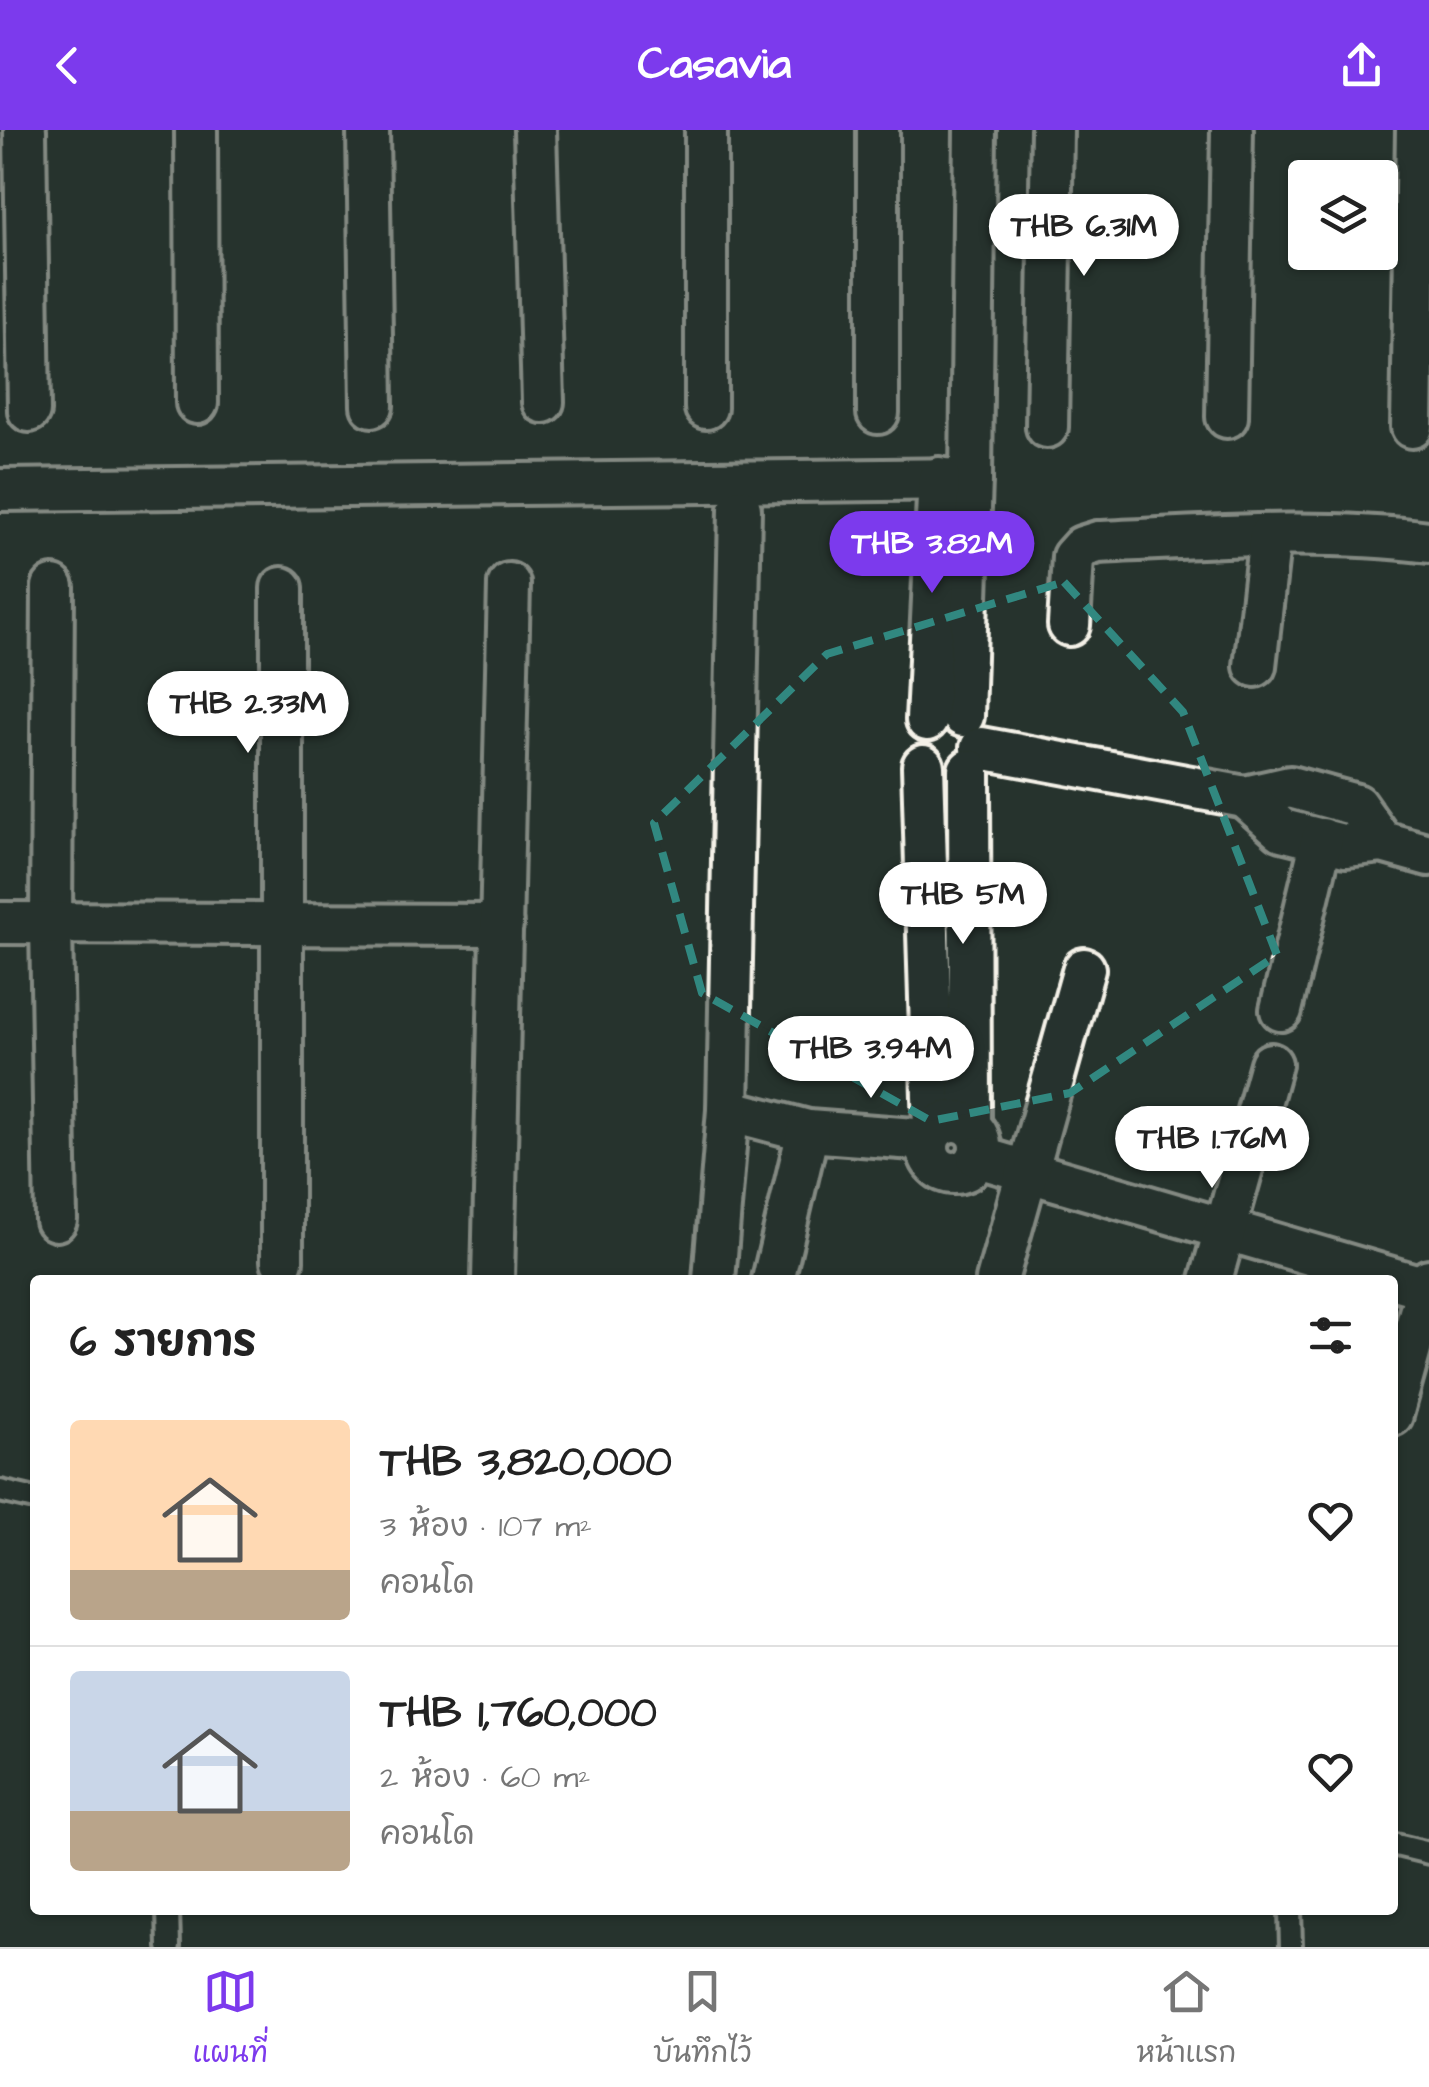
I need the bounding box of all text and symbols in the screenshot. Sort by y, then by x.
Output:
text: Casavia [638,34,791,96]
icon: back [40,38,95,93]
icon: share [1334,38,1389,93]
map controls [1288,160,1398,270]
button: layers [1288,160,1398,270]
pin: THB 6.31M [970,194,1198,279]
text: THB 6.31M [1011,204,1157,249]
pin: THB 3.82M [818,511,1046,596]
text: THB 3.82M [851,521,1013,566]
pin: THB 2.33M [134,671,362,756]
text: THB 2.33M [170,681,326,726]
pin: THB 5M [882,862,1044,947]
text: THB 5M [901,872,1025,917]
pin: THB 3.94M [757,1016,985,1101]
text: THB 3.94M [790,1026,952,1071]
pin: THB 1.76M [1098,1106,1326,1191]
text: THB 1.76M [1137,1116,1287,1161]
icon: filters [1303,1308,1358,1363]
text: 6 รายการ [70,1314,257,1372]
text: THB 3,820,000 [380,1434,672,1492]
icon: home [150,1460,270,1580]
icon: heart [1303,1493,1358,1548]
text: 3 ห้อง · 107 m² [380,1504,592,1549]
text: คอนโด [380,1561,474,1606]
text: THB 1,760,000 [380,1685,657,1743]
icon: home [150,1711,270,1831]
icon: heart [1303,1744,1358,1799]
text: 2 ห้อง · 60 m² [380,1755,590,1800]
text: คอนโด [380,1812,474,1857]
tab: แผนที่ [193,1964,268,2073]
tab: บันทึกไว้ [653,1964,752,2073]
tab: หน้าแรก [1137,1964,1236,2073]

